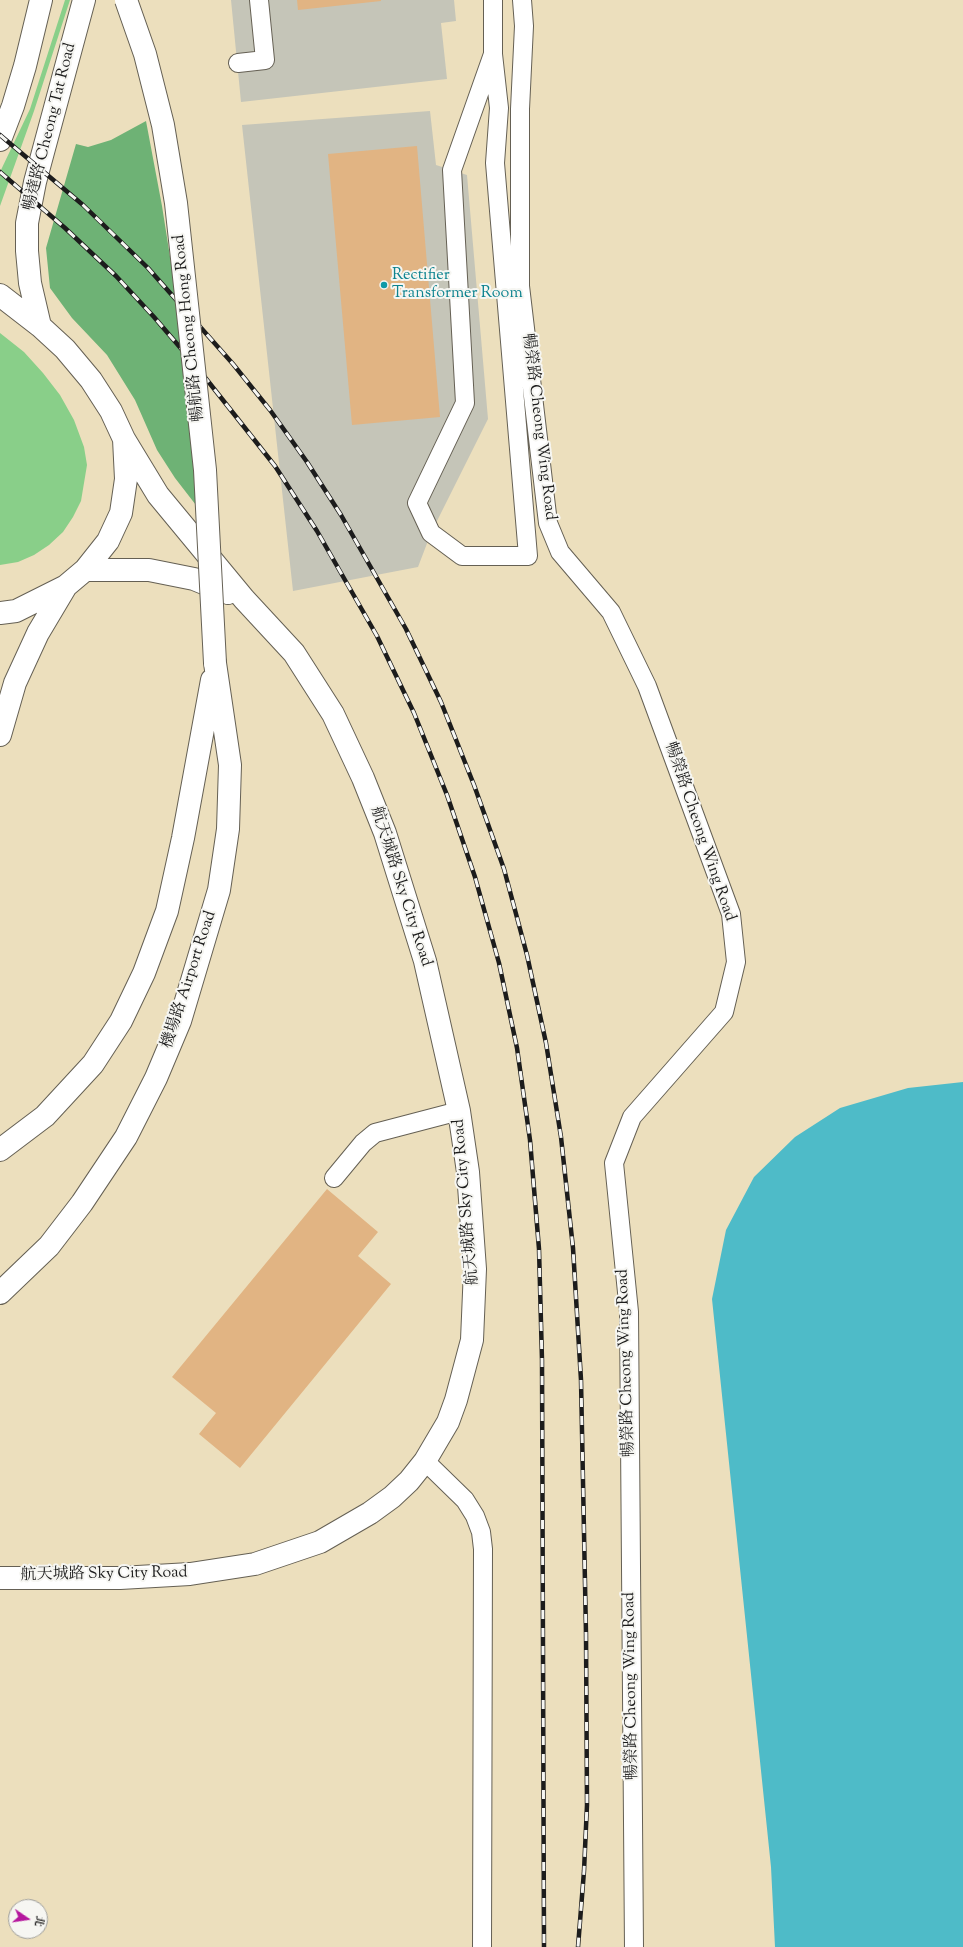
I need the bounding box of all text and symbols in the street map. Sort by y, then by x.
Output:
street label: 暢達路 Cheong Tat Road [21,41,81,213]
street label: 暢航路 Cheong Hong Road [171,233,209,423]
place label: Rectifier Transformer Room [392,266,523,304]
marker: Rectifier Transformer Room [379,280,389,290]
street label: 暢榮路 Cheong Wing Road [517,332,559,522]
street label: 暢榮路 Cheong Wing Road [659,740,739,924]
street label: 航天城路 Sky City Road [365,805,435,969]
street label: 機場路 Airport Road [159,909,221,1051]
street label: 航天城路 Sky City Road [450,1118,484,1286]
street label: 暢榮路 Cheong Wing Road [614,1269,640,1457]
street label: 航天城路 Sky City Road [20,1564,188,1586]
street label: 暢榮路 Cheong Wing Road [621,1592,643,1780]
north arrow [8,1899,48,1939]
text: 北 [30,1914,48,1929]

